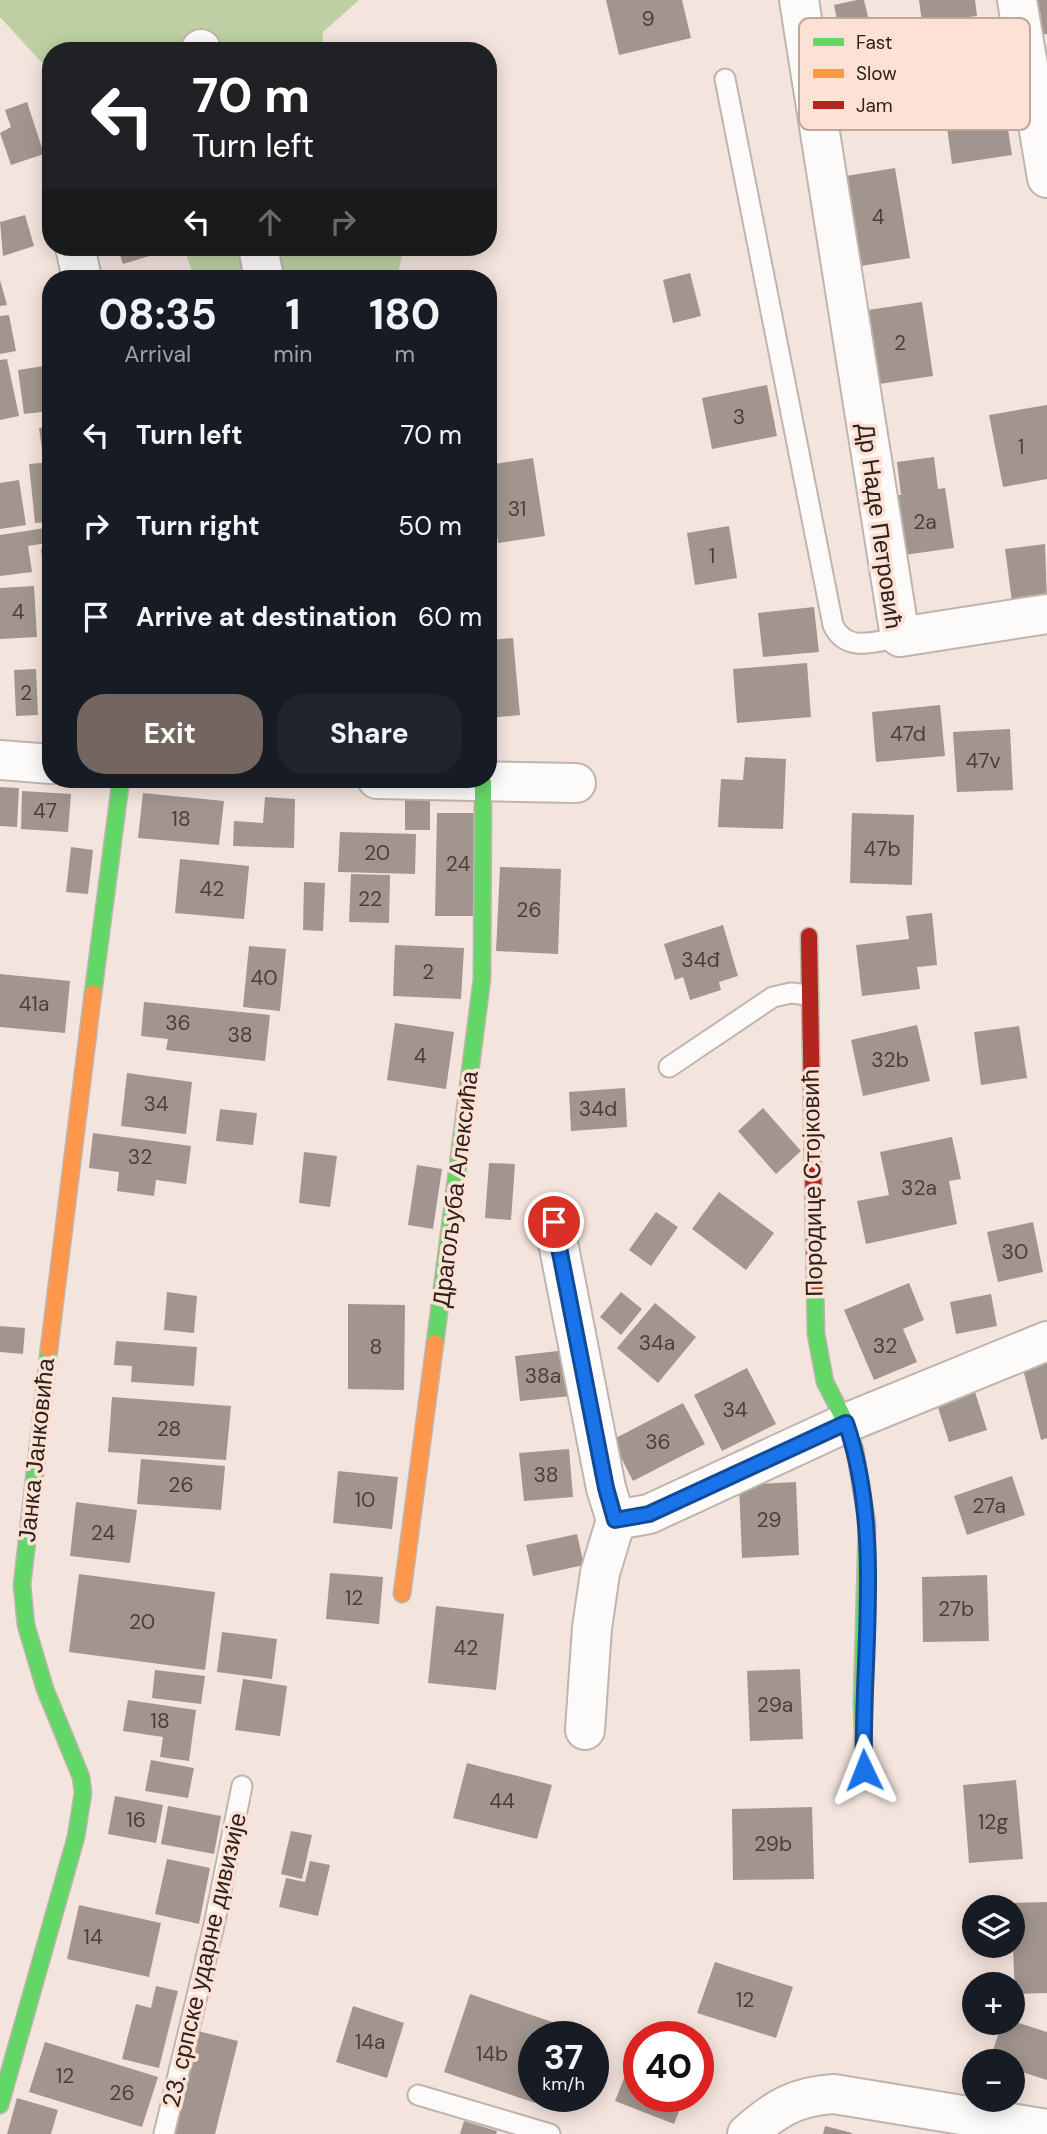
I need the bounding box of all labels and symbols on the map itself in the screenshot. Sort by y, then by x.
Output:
house number: 9 [641,5,655,33]
legend [799,18,1030,130]
text: Fast [856,30,892,55]
text: Slow [856,61,897,86]
text: Jam [856,93,893,118]
house number: 4 [872,203,885,231]
house number: 2 [894,329,906,357]
house number: 3 [733,403,745,431]
street label: Др Наде Петровић [850,421,910,631]
house number: 1 [1018,433,1024,461]
house number: 31 [508,495,526,523]
house number: 2a [913,508,937,536]
house number: 1 [709,542,715,570]
house number: 4 [12,598,25,626]
house number: 2 [20,679,32,707]
house number: 47d [890,720,926,748]
house number: 47v [965,747,1001,775]
house number: 47 [33,797,57,825]
house number: 18 [171,805,191,833]
house number: 47b [863,835,901,863]
house number: 20 [364,839,390,867]
house number: 24 [446,850,470,878]
house number: 42 [200,875,224,903]
house number: 22 [358,885,382,913]
house number: 26 [516,896,542,924]
house number: 34đ [681,946,721,974]
house number: 2 [422,958,434,986]
house number: 40 [250,964,278,992]
house number: 41a [19,990,49,1018]
house number: 36 [165,1009,191,1037]
house number: 38 [227,1021,253,1049]
house number: 4 [414,1042,427,1070]
house number: 32b [871,1046,909,1074]
street label: Драгољуба Алексића [425,1069,485,1309]
street label: Породице Стојковић [795,1069,829,1297]
house number: 34 [143,1090,169,1118]
house number: 34d [579,1095,617,1123]
house number: 32 [128,1143,152,1171]
house number: 32a [901,1174,937,1202]
pin [524,1192,584,1252]
house number: 30 [1002,1238,1028,1266]
house number: 34a [639,1329,675,1357]
house number: 32 [873,1332,897,1360]
house number: 8 [370,1333,382,1361]
street label: Јанка Јанковића [11,1356,61,1544]
house number: 38a [525,1362,561,1390]
house number: 34 [722,1396,748,1424]
house number: 28 [157,1415,181,1443]
house number: 36 [645,1428,671,1456]
house number: 38 [533,1461,559,1489]
house number: 26 [168,1471,194,1499]
house number: 10 [355,1486,375,1514]
house number: 27a [972,1492,1006,1520]
house number: 29 [756,1506,782,1534]
house number: 24 [91,1519,115,1547]
house number: 12 [345,1584,363,1612]
house number: 27b [938,1595,974,1623]
house number: 20 [129,1608,155,1636]
house number: 42 [454,1634,478,1662]
house number: 29a [757,1691,793,1719]
house number: 18 [150,1707,170,1735]
position arrow [827,1733,901,1807]
house number: 44 [489,1787,515,1815]
house number: 16 [126,1806,146,1834]
house number: 12g [978,1808,1008,1836]
street label: 23. српске ударне дивизије [155,1810,253,2110]
house number: 29b [754,1830,792,1858]
house number: 14 [83,1923,103,1951]
house number: 12 [736,1986,754,2014]
speed limit sign: 40 [623,2021,714,2112]
house number: 14a [355,2028,385,2056]
house number: 14b [476,2040,508,2068]
house number: 12 [56,2062,74,2090]
house number: 26 [109,2079,135,2107]

